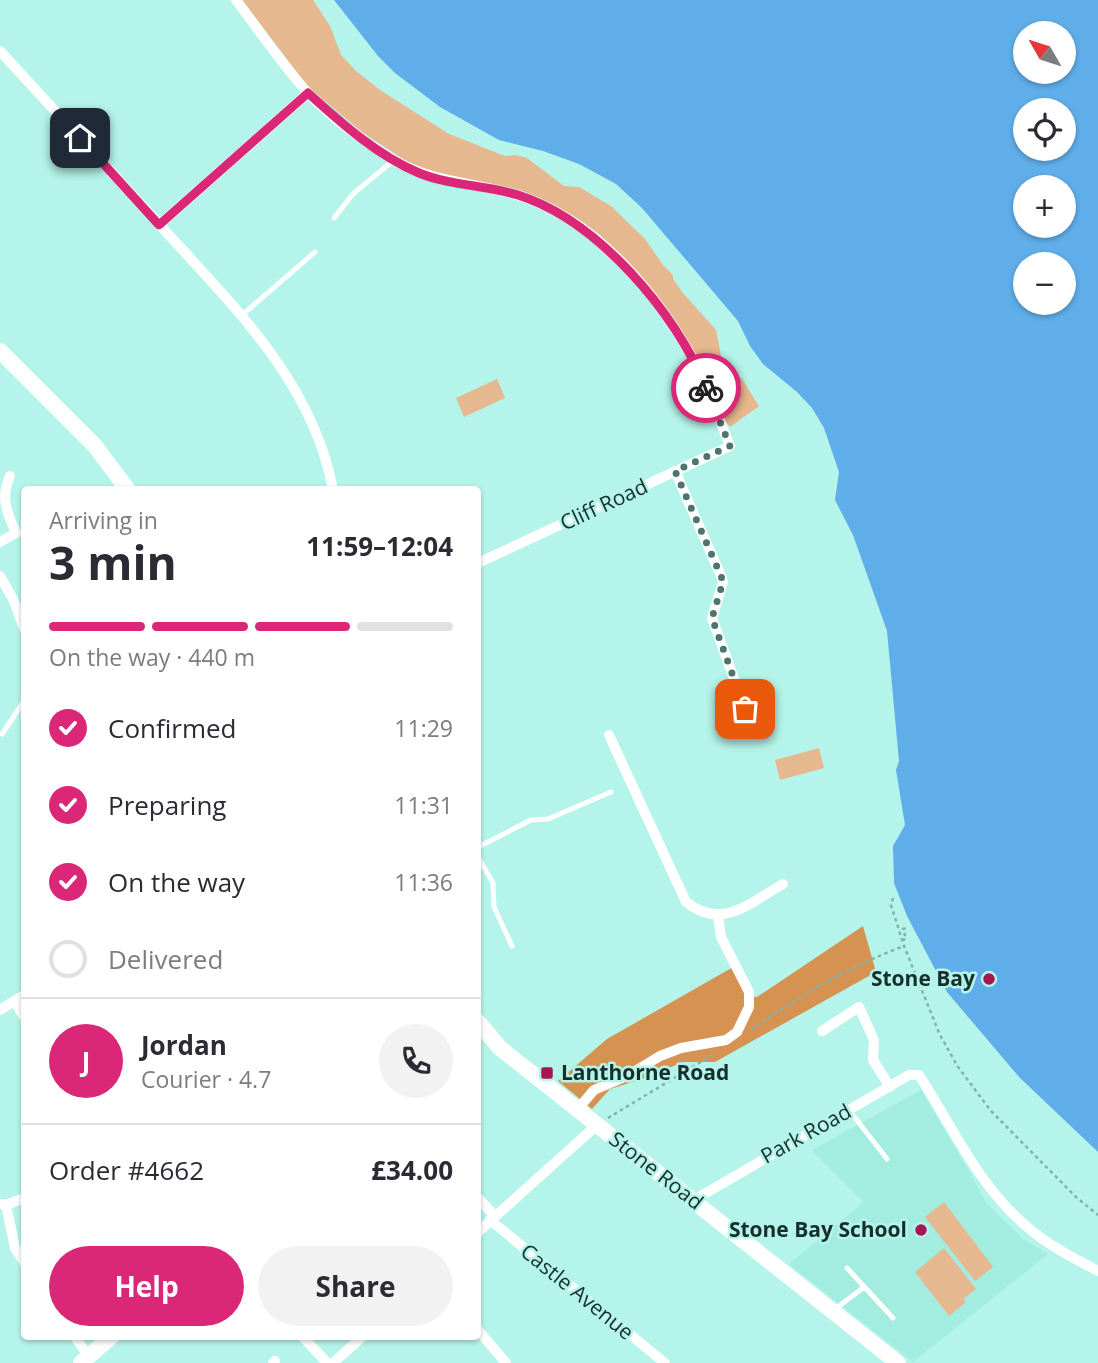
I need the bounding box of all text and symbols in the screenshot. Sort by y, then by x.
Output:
north arrow [1013,21,1076,84]
map controls [1013,21,1076,315]
button: locate [1013,98,1076,161]
pin [50,108,110,168]
icon: home [61,119,99,157]
button: + [1013,175,1076,238]
button: − [1013,252,1076,315]
courier [671,353,741,423]
icon: bike [687,369,725,407]
street label: Cliff Road [555,472,652,537]
text: Arriving in [49,504,158,536]
text: 11:59–12:04 [306,528,453,564]
text: 3 min [49,531,177,593]
text: On the way · 440 m [49,641,255,673]
pin [715,679,775,739]
icon: bag [726,690,764,728]
icon: check [49,709,87,747]
text: Confirmed [108,710,236,746]
text: 11:29 [394,712,453,744]
icon: check [49,786,87,824]
text: Preparing [108,787,226,823]
text: 11:31 [394,789,453,821]
icon: check [49,863,87,901]
text: On the way [108,864,245,900]
text: 11:36 [394,866,453,898]
text: Delivered [108,941,223,977]
place label: Stone Bay [871,964,975,992]
marker: Stone Bay [981,971,997,987]
button: phone [379,1024,453,1098]
text: Jordan [141,1027,227,1063]
text: J [82,1043,90,1079]
place label: Lanthorne Road [561,1058,729,1086]
text: Courier · 4.7 [141,1063,271,1095]
marker: Lanthorne Road [539,1065,555,1081]
street label: Park Road [755,1097,856,1169]
street label: Stone Road [604,1125,709,1216]
text: Order #4662 [49,1152,204,1188]
text: £34.00 [371,1152,453,1188]
place label: Stone Bay School [729,1215,907,1243]
marker: Stone Bay School [913,1222,929,1238]
street label: Castle Avenue [515,1237,640,1346]
button: Help [49,1246,244,1326]
button: Share [258,1246,453,1326]

